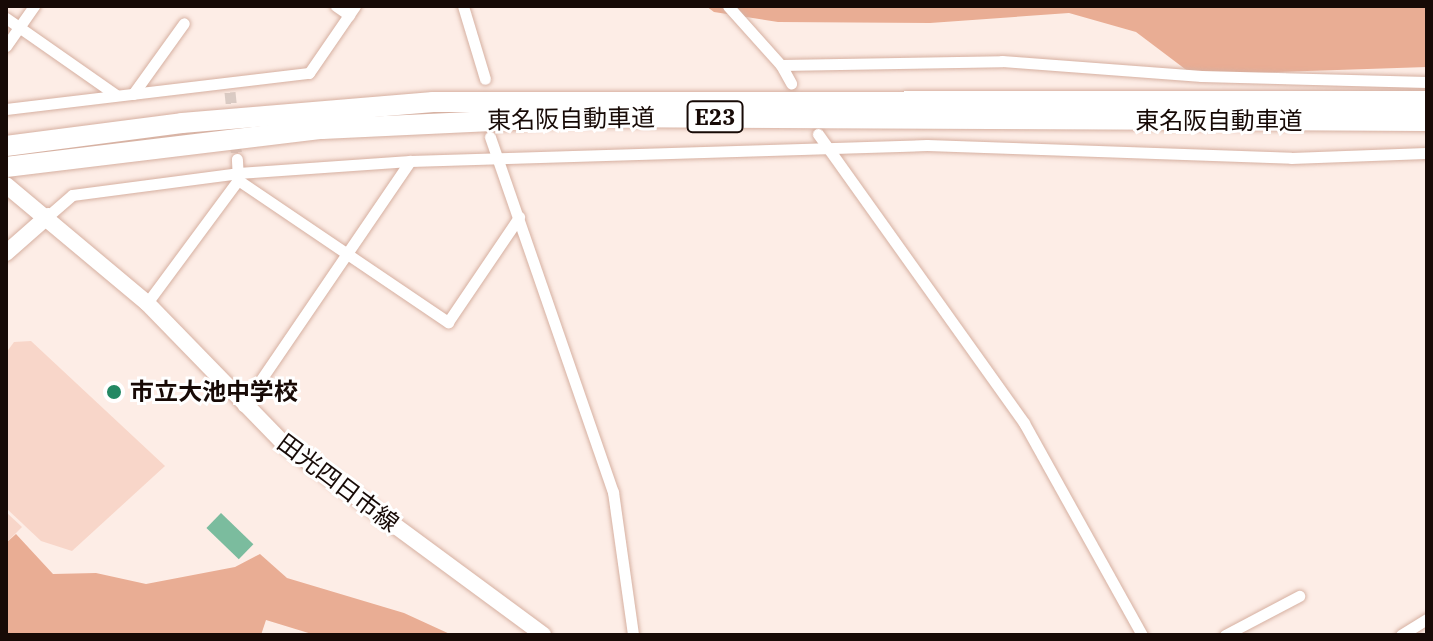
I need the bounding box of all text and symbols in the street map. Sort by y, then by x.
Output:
road number: E23 [685,99,745,135]
street label: 東名阪自動車道 [487,103,655,135]
street label: 東名阪自動車道 [1135,107,1303,135]
place label: 市立大池中学校 [130,378,298,406]
marker: 市立大池中学校 [105,383,123,401]
street label: 田光四日市線 [272,428,404,538]

